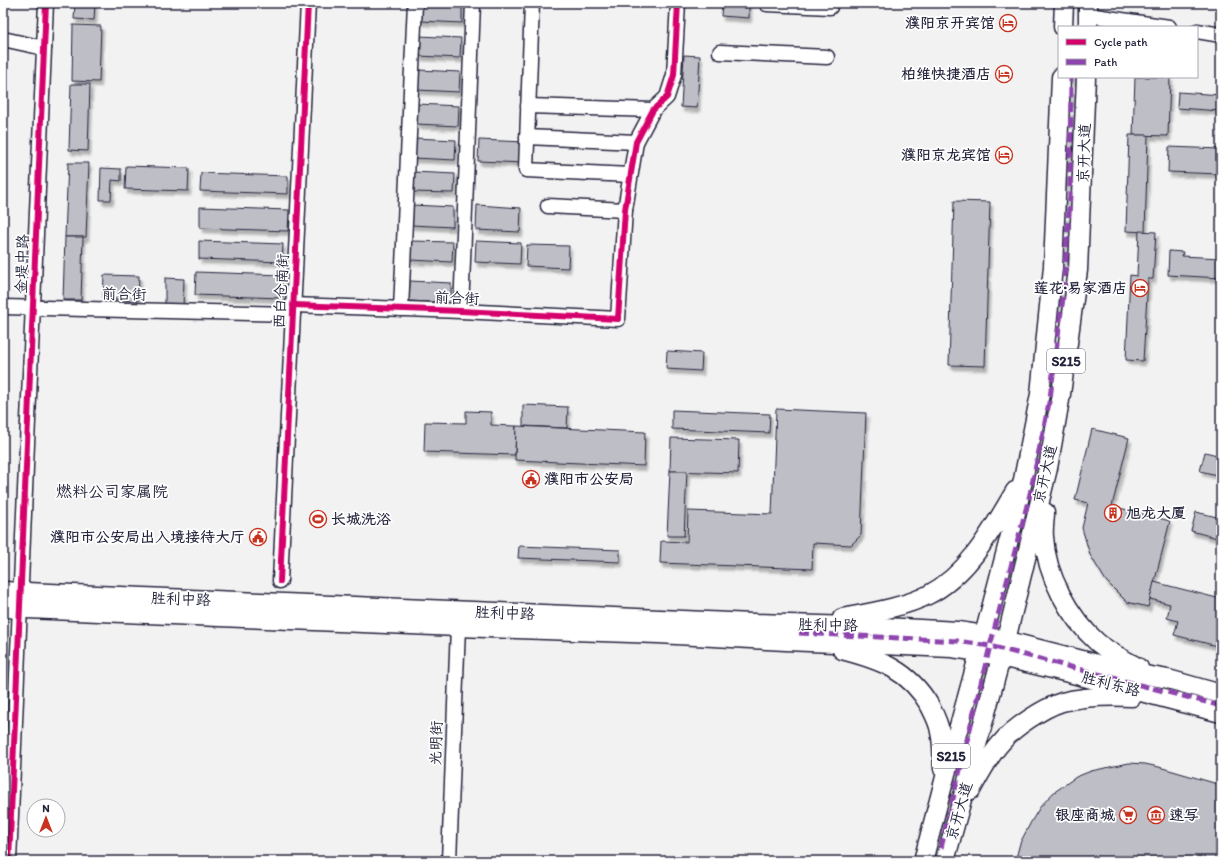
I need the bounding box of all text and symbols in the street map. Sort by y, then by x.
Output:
hotel icon: 濮阳京开宾馆 [998,13,1018,33]
place label: 濮阳京开宾馆 [905,14,995,32]
legend [1058,26,1198,78]
text: Cycle path [1094,35,1148,49]
text: Path [1094,55,1117,69]
hotel icon: 柏维快捷酒店 [994,64,1014,84]
place label: 柏维快捷酒店 [901,65,991,83]
street label: 京开大道 [1074,123,1094,183]
hotel icon: 濮阳京龙宾馆 [994,145,1014,165]
place label: 濮阳京龙宾馆 [901,146,991,164]
street label: 金堤中路 [12,234,32,294]
street label: 西白仓南街 [270,253,292,329]
hotel icon: 莲花·易家酒店 [1130,278,1150,298]
place label: 莲花·易家酒店 [1033,279,1127,297]
street label: 前合街 [101,285,147,303]
street label: 前合街 [434,288,480,308]
road number: S215 [1047,349,1085,373]
street label: 京开大道 [1029,443,1061,505]
public building icon: 濮阳市公安局 [521,469,541,489]
place label: 濮阳市公安局 [544,470,634,488]
district label: 燃料公司家属院 [56,482,168,501]
building icon: 旭龙大厦 [1103,503,1123,523]
place label: 旭龙大厦 [1126,504,1186,522]
sports icon: 长城洗浴 [308,509,328,529]
place label: 长城洗浴 [331,510,391,528]
public building icon: 濮阳市公安局出入境接待大厅 [248,527,268,547]
place label: 濮阳市公安局出入境接待大厅 [50,528,245,546]
street label: 胜利中路 [151,589,211,609]
street label: 胜利中路 [475,603,535,623]
street label: 胜利中路 [798,615,858,635]
street label: 胜利东路 [1080,668,1142,700]
street label: 光明街 [426,720,446,766]
road number: S215 [932,744,970,768]
street label: 京开大道 [942,780,976,842]
north arrow [26,798,66,838]
text: N [42,802,50,815]
supermarket icon: 银座商城 [1118,805,1138,825]
museum icon: 速写 [1146,805,1166,825]
place label: 银座商城 [1055,806,1115,824]
place label: 速写 [1169,806,1199,824]

